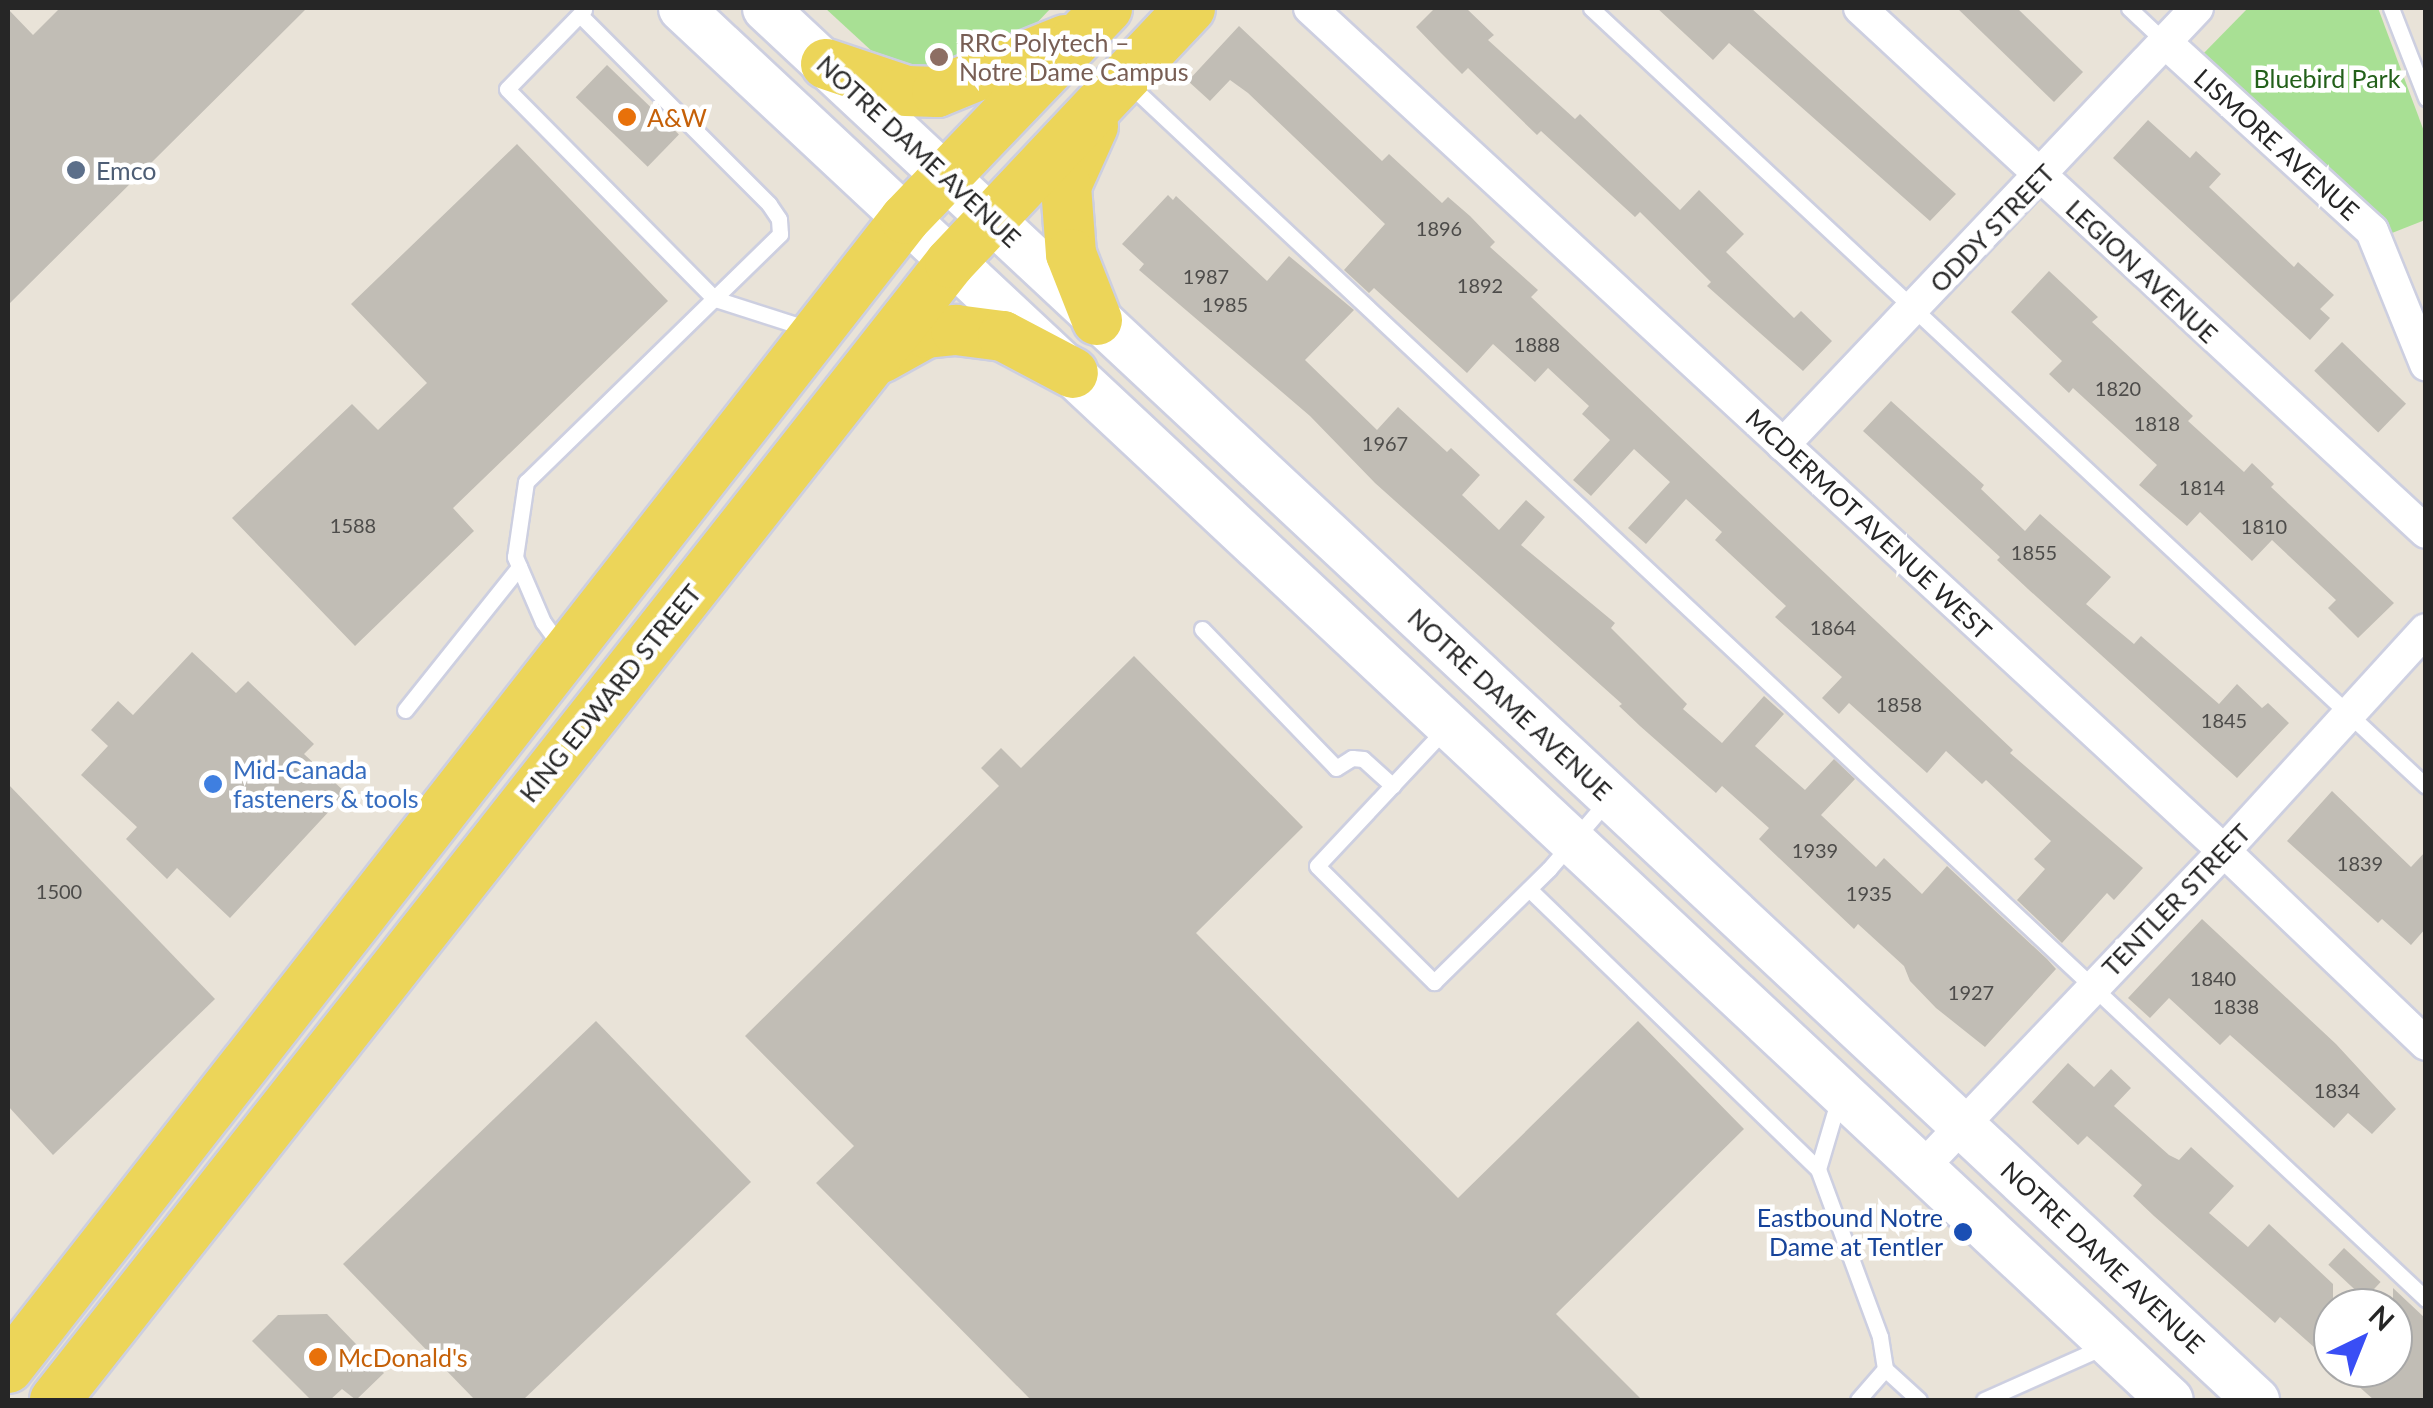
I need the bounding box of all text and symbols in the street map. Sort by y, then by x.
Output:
place label: RRC Polytech – Notre Dame Campus [959,28,1189,87]
marker: RRC Polytech – Notre Dame Campus [928,46,950,68]
street label: NOTRE DAME AVENUE [811,49,1027,253]
street label: LISMORE AVENUE [2188,62,2366,226]
park label: Bluebird Park [2254,63,2400,93]
place label: A&W [647,102,707,132]
marker: A&W [616,106,638,128]
place label: Emco [96,155,157,185]
street label: ODDY STREET [1923,158,2061,298]
marker: Emco [65,159,87,181]
street label: LEGION AVENUE [2060,193,2224,349]
house number: 1896 [1416,216,1462,240]
house number: 1987 [1183,264,1229,288]
house number: 1892 [1457,273,1503,297]
house number: 1985 [1202,292,1248,316]
house number: 1888 [1514,332,1560,356]
house number: 1820 [2095,376,2141,400]
street label: MCDERMOT AVENUE WEST [1739,402,1999,646]
house number: 1818 [2134,411,2180,435]
house number: 1967 [1362,431,1408,455]
house number: 1814 [2179,475,2225,499]
house number: 1588 [330,513,376,537]
house number: 1810 [2241,514,2287,538]
house number: 1855 [2011,540,2057,564]
street label: KING EDWARD STREET [513,578,707,808]
street label: NOTRE DAME AVENUE [1402,602,1618,806]
house number: 1864 [1810,615,1856,639]
house number: 1858 [1876,692,1922,716]
house number: 1845 [2201,708,2247,732]
place label: Mid-Canada fasteners & tools [233,755,419,814]
marker: Mid-Canada fasteners & tools [202,773,224,795]
street label: TENTLER STREET [2096,818,2256,982]
house number: 1939 [1792,838,1838,862]
house number: 1839 [2337,851,2383,875]
house number: 1500 [36,879,82,903]
house number: 1935 [1846,881,1892,905]
house number: 1840 [2190,966,2236,990]
house number: 1927 [1948,980,1994,1004]
house number: 1838 [2213,994,2259,1018]
house number: 1834 [2314,1078,2360,1102]
street label: NOTRE DAME AVENUE [1995,1155,2211,1359]
place label: Eastbound Notre Dame at Tentler [1757,1203,1943,1262]
marker: Eastbound Notre Dame at Tentler [1952,1221,1974,1243]
north arrow [2313,1288,2413,1388]
text: N [2363,1298,2402,1337]
place label: McDonald's [338,1342,468,1372]
marker: McDonald's [307,1346,329,1368]

